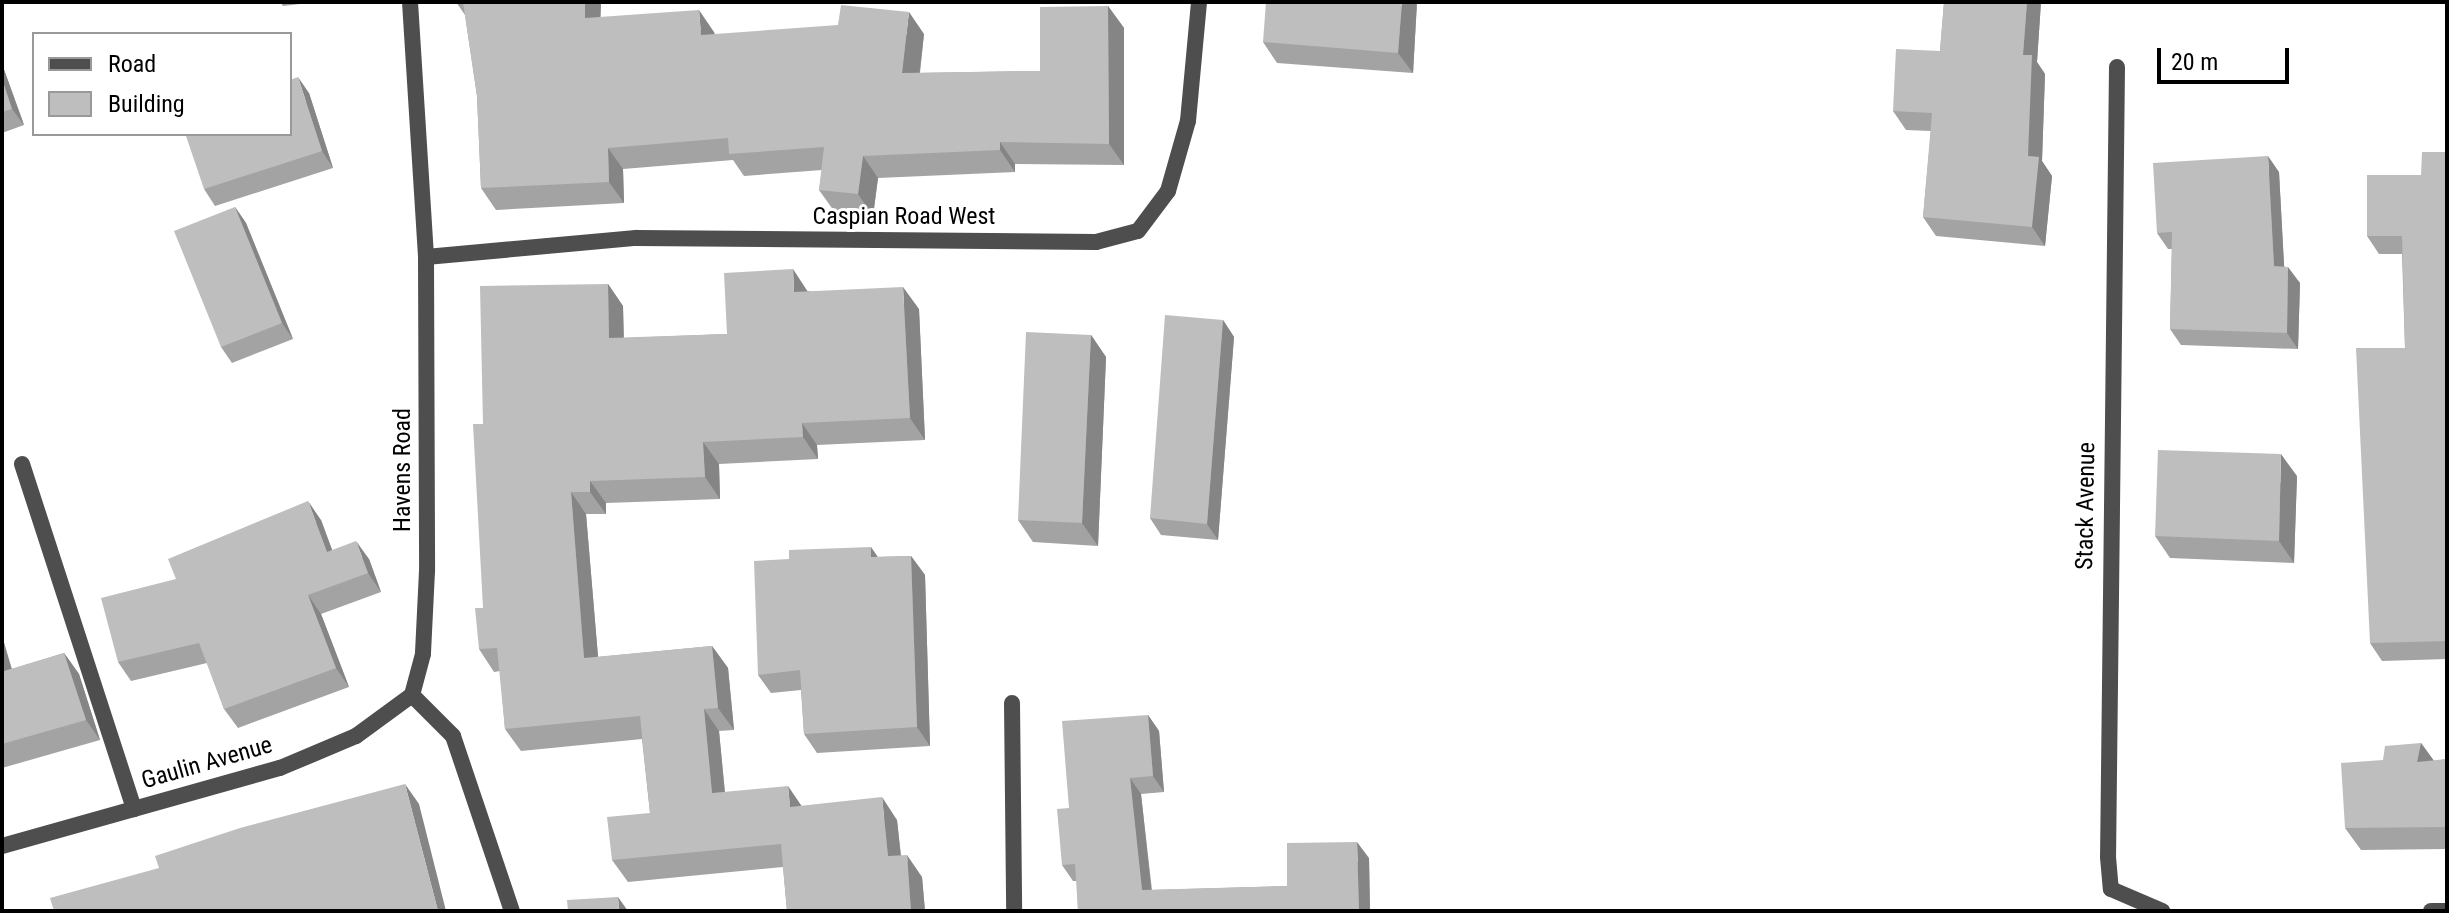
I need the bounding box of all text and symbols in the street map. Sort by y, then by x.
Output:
legend [32,32,292,136]
scale bar [2161,32,2293,82]
text: 20 m [2171,48,2218,76]
text: Road [108,50,156,78]
text: Building [108,90,185,118]
street label: Caspian Road West [813,203,995,231]
street label: Havens Road [389,408,417,532]
street label: Stack Avenue [2070,442,2102,570]
street label: Gaulin Avenue [138,731,276,795]

